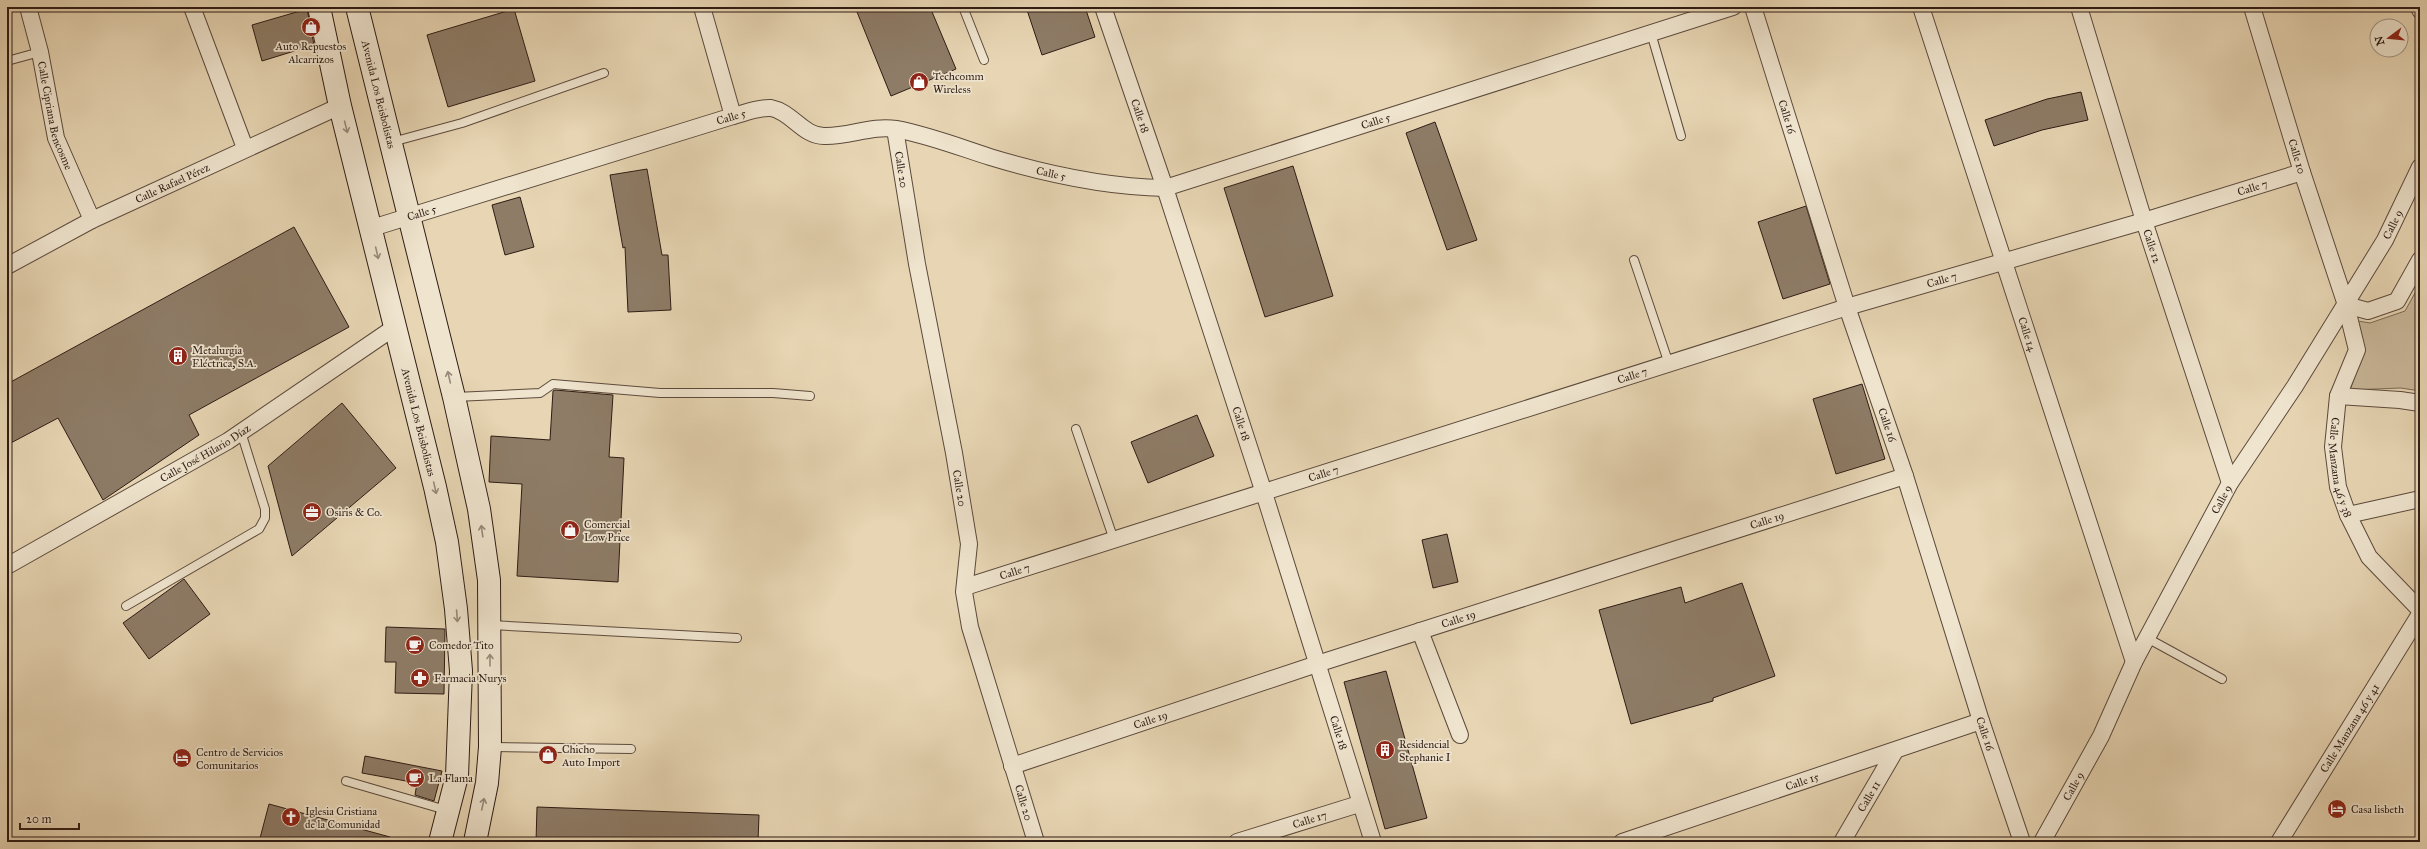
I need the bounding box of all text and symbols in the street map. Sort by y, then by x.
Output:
shop icon: Auto Repuestos Alcarrizos [300,16,322,38]
north arrow [2369,18,2409,58]
text: N [2372,34,2387,47]
street label: Avenida Los Beisbolistas [358,38,398,150]
place label: Auto Repuestos Alcarrizos [275,40,346,66]
street label: Calle Cipriana Bencosme [35,60,75,172]
place label: Techcomm Wireless [933,70,984,96]
shop icon: Techcomm Wireless [908,71,930,93]
street label: Calle 18 [1128,97,1152,135]
street label: Calle 16 [1775,98,1798,136]
street label: Calle 5 [715,107,747,128]
street label: Calle 5 [1359,111,1392,132]
one-way arrow [342,120,350,133]
street label: Calle 10 [2285,137,2308,175]
street label: Calle 20 [892,150,910,189]
street label: Calle Rafael Pérez [133,161,212,206]
street label: Calle 5 [1035,164,1067,183]
street label: Calle 7 [2236,177,2269,199]
street label: Calle 5 [405,202,438,224]
street label: Calle 9 [2380,208,2406,241]
street label: Calle 12 [2140,228,2164,265]
one-way arrow [374,246,382,259]
street label: Calle 7 [1925,269,1959,291]
street label: Calle 14 [2015,315,2039,354]
place label: Metalurgia Eléctrica, S.A. [192,344,256,370]
building icon: Metalurgia Eléctrica, S.A. [167,345,189,367]
street label: Calle 7 [1616,365,1649,387]
street label: Avenida Los Beisbolistas [398,366,438,478]
one-way arrow [444,370,452,383]
street label: Calle 18 [1229,405,1253,443]
street label: Calle 16 [1875,406,1899,444]
street label: Calle Manzana 46 y 38 [2325,417,2354,519]
street label: Calle José Hilario Díaz [158,422,253,485]
street label: Calle 7 [1307,463,1340,485]
street label: Calle 20 [950,469,969,508]
one-way arrow [432,481,440,494]
street label: Calle 9 [2209,483,2235,516]
office icon: Osiris & Co. [301,501,323,523]
place label: Osiris & Co. [326,506,382,519]
street label: Calle 19 [1748,509,1786,532]
place label: Comercial Low Price [584,518,630,544]
shop icon: Comercial Low Price [559,519,581,541]
one-way arrow [478,525,486,538]
street label: Calle 7 [998,561,1032,583]
street label: Calle 19 [1440,608,1477,631]
one-way arrow [453,609,460,622]
cafe icon: Comedor Tito [404,634,426,656]
place label: Comedor Tito [429,639,494,652]
one-way arrow [486,654,494,667]
pharmacy icon: Farmacia Nurys [409,667,431,689]
place label: Farmacia Nurys [434,672,507,685]
street label: Calle Manzana 46 y 41 [2318,682,2382,775]
street label: Calle 19 [1132,708,1169,732]
street label: Calle 18 [1327,714,1350,752]
street label: Calle 16 [1973,715,1997,753]
place label: Residencial Stephanie I [1399,738,1451,764]
building icon: Residencial Stephanie I [1374,739,1396,761]
place label: Chicho Auto Import [561,743,620,769]
shop icon: Chicho Auto Import [537,744,559,766]
place label: Centro de Servicios Comunitarios [196,746,283,772]
hotel icon: Centro de Servicios Comunitarios [171,747,193,769]
cafe icon: La Flama [404,767,426,789]
street label: Calle 15 [1784,770,1821,793]
street label: Calle 9 [2060,770,2087,803]
place label: La Flama [429,772,473,785]
street label: Calle 11 [1855,779,1883,814]
street label: Calle 20 [1012,783,1035,822]
one-way arrow [479,798,487,811]
hotel icon: Casa lisbeth [2326,798,2348,820]
place label: Casa lisbeth [2351,803,2404,816]
scale bar [20,805,79,831]
place label: Iglesia Cristiana de la Comunidad [305,805,381,831]
church icon: Iglesia Cristiana de la Comunidad [280,806,302,828]
street label: Calle 17 [1291,808,1329,831]
text: 20 m [26,812,52,826]

